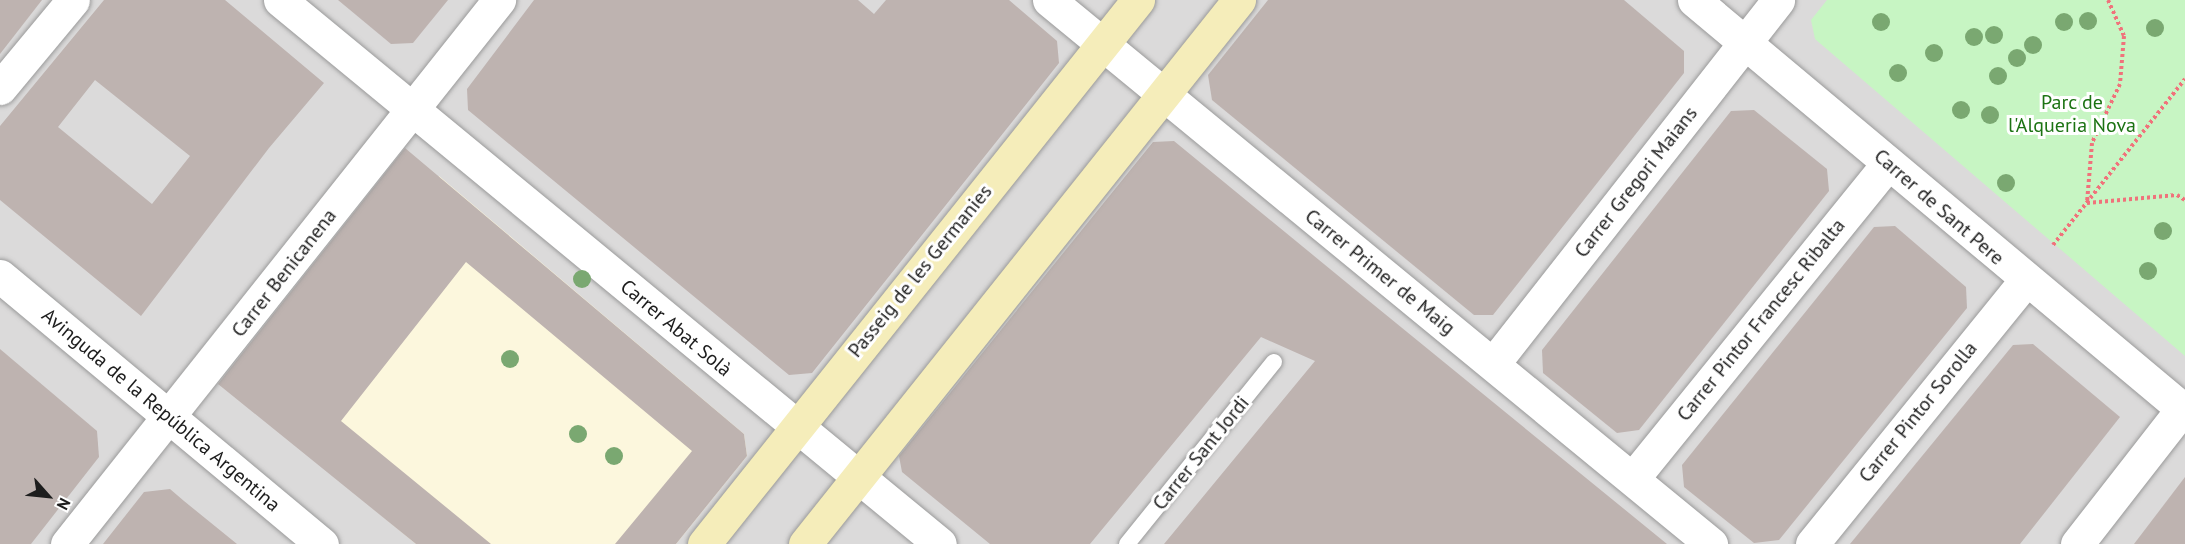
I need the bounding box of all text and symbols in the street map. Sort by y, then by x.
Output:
park label: Parc de l'Alqueria Nova [2008,90,2136,137]
street label: Carrer Gregori Maians [1570,102,1702,262]
street label: Carrer de Sant Pere [1869,144,2009,270]
street label: Passeig de les Germanies [843,180,997,362]
street label: Carrer Benicanena [227,204,341,342]
street label: Carrer Primer de Maig [1300,204,1460,340]
street label: Carrer Pintor Francesc Ribalta [1672,214,1850,426]
street label: Carrer Abat Solà [615,274,737,382]
street label: Avinguda de la República Argentina [37,303,285,517]
street label: Carrer Pintor Sorolla [1854,337,1982,487]
street label: Carrer Sant Jordi [1148,391,1254,515]
north arrow [18,466,78,526]
text: N [53,495,75,513]

